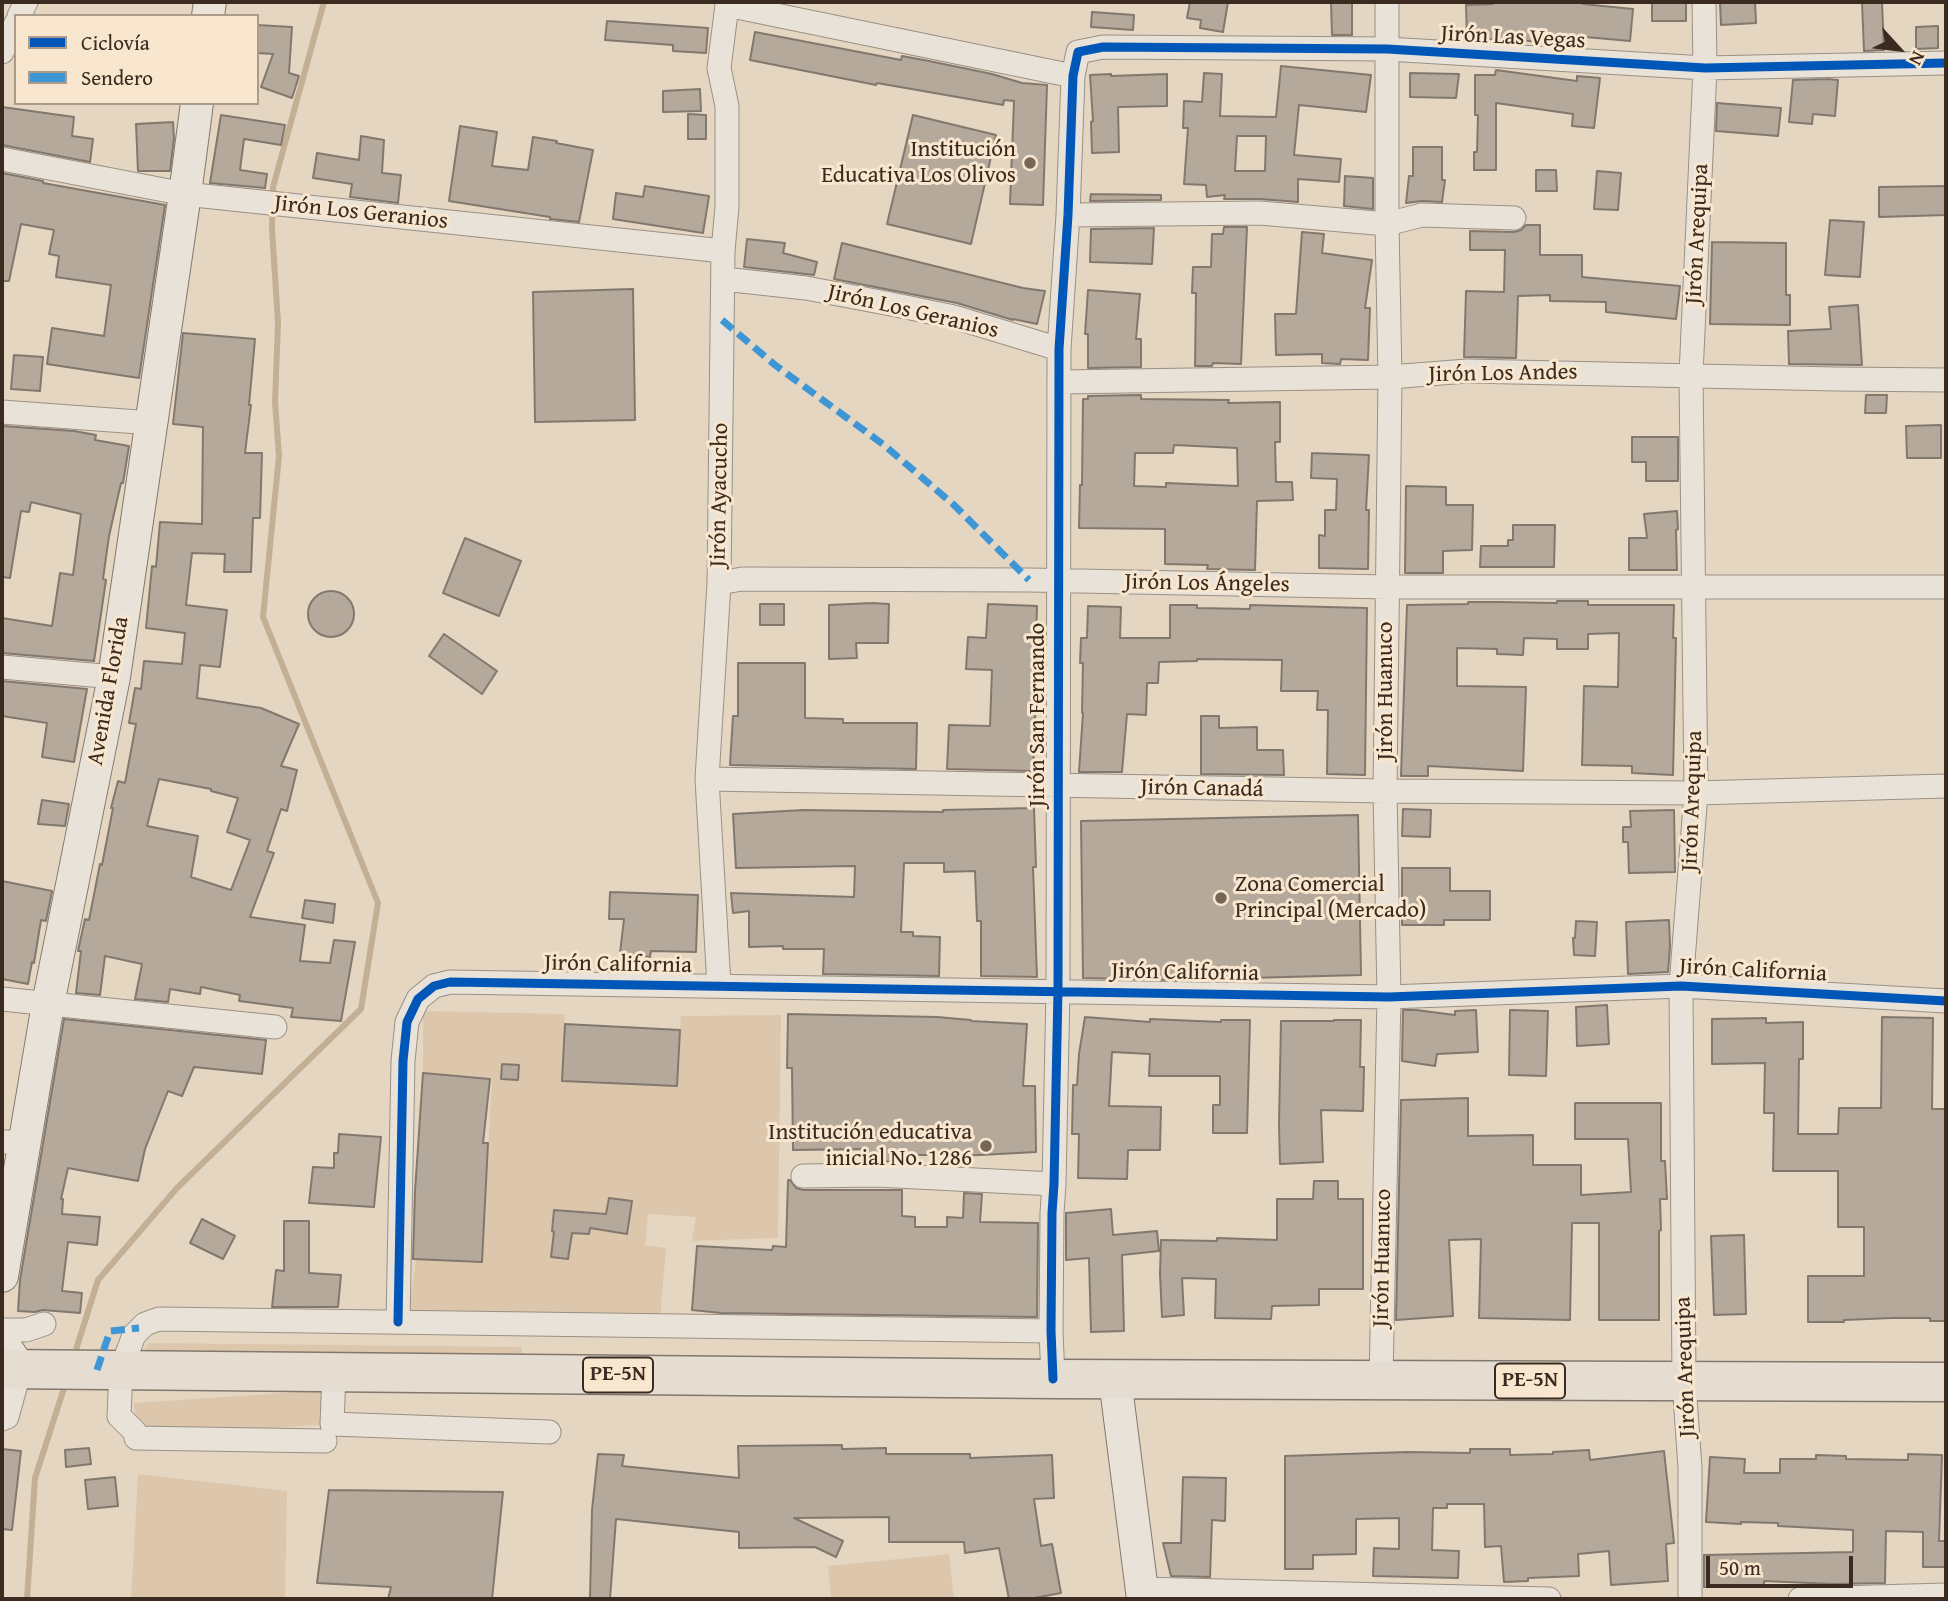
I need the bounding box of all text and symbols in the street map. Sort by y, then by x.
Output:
legend [14,14,259,105]
north arrow [1864,14,1934,84]
street label: Jirón Las Vegas [1440,20,1586,56]
text: Ciclovía [81,27,150,58]
text: N [1902,47,1933,71]
text: Sendero [81,62,153,93]
place label: Institución Educativa Los Olivos [821,136,1016,190]
marker: Institución Educativa Los Olivos [1022,155,1038,171]
street label: Jirón Arequipa [1681,163,1715,305]
street label: Jirón Los Geranios [273,190,449,236]
street label: Jirón Los Geranios [825,279,1001,345]
street label: Jirón Los Andes [1428,359,1578,389]
street label: Jirón Ayacucho [705,422,735,568]
street label: Jirón Los Ángeles [1124,569,1290,599]
street label: Avenida Florida [82,614,136,768]
street label: Jirón Huanuco [1372,622,1400,760]
street label: Jirón San Fernando [1024,623,1052,807]
street label: Jirón Arequipa [1677,730,1709,872]
street label: Jirón Canadá [1140,774,1264,804]
place label: Zona Comercial Principal (Mercado) [1235,871,1426,925]
marker: Zona Comercial Principal (Mercado) [1213,890,1229,906]
street label: Jirón California [544,950,692,980]
street label: Jirón California [1678,953,1828,989]
street label: Jirón California [1111,958,1259,988]
place label: Institución educativa inicial No. 1286 [768,1119,972,1173]
marker: Institución educativa inicial No. 1286 [978,1138,994,1154]
street label: Jirón Huanuco [1368,1188,1398,1328]
street label: Jirón Arequipa [1670,1296,1702,1438]
road number: PE-5N [583,1358,653,1392]
road number: PE-5N [1495,1364,1565,1398]
scale bar [1710,1542,1857,1586]
text: 50 m [1719,1552,1761,1583]

